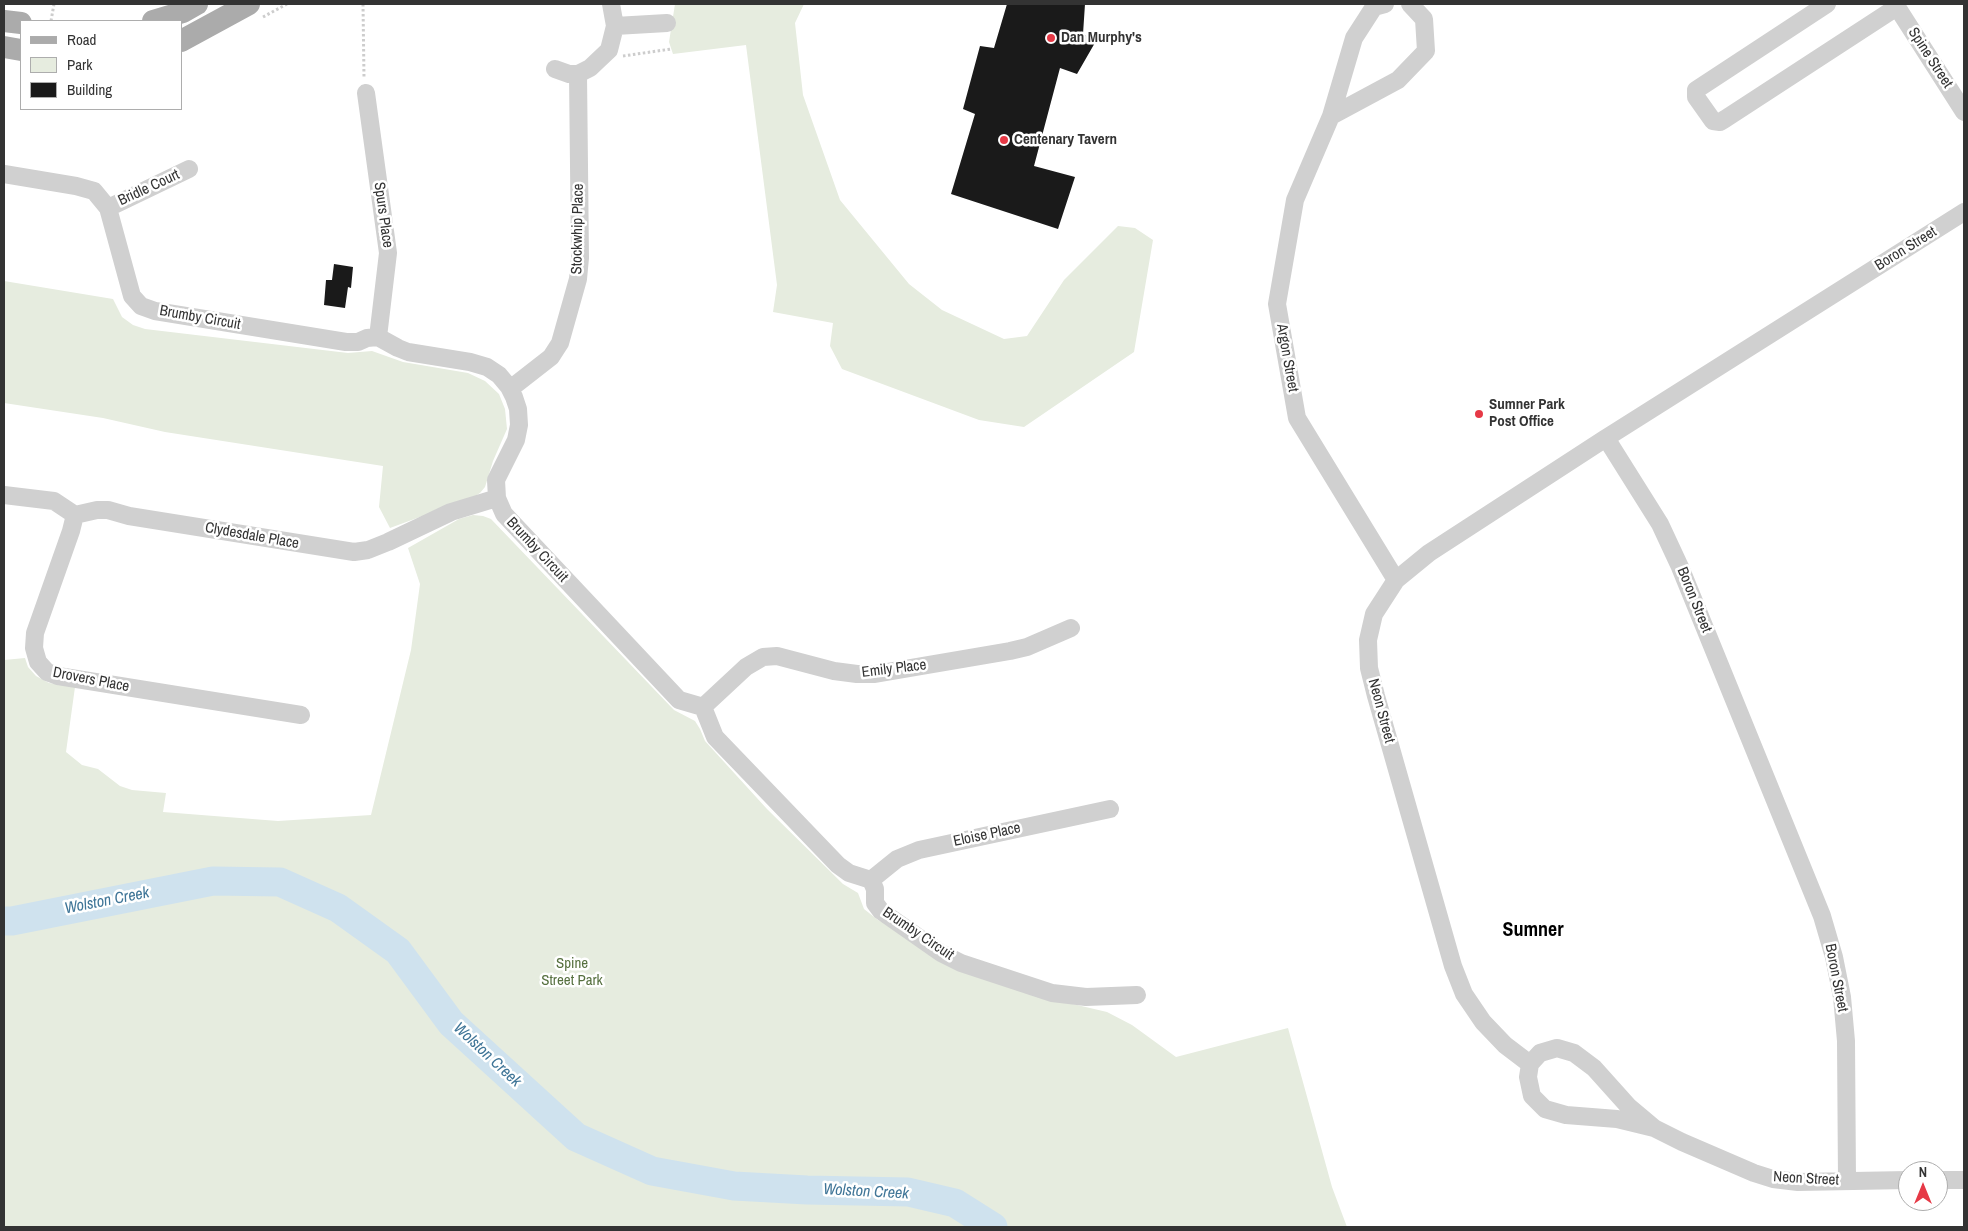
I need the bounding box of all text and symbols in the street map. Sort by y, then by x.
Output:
legend [20,20,182,110]
street label: Spine Street [1904,24,1956,92]
text: Road [67,29,96,50]
place label: Dan Murphy's [1061,29,1142,47]
marker: Dan Murphy's [1045,32,1057,44]
text: Park [67,54,92,75]
text: Building [67,79,112,100]
place label: Centenary Tavern [1014,131,1117,149]
marker: Centenary Tavern [998,134,1010,146]
street label: Bridle Court [115,166,183,210]
street label: Spurs Place [369,181,397,249]
street label: Stockwhip Place [568,183,588,275]
street label: Boron Street [1872,223,1940,275]
street label: Brumby Circuit [158,302,242,334]
street label: Argon Street [1272,322,1302,394]
place label: Sumner Park Post Office [1489,396,1565,431]
marker: Sumner Park Post Office [1473,408,1485,420]
street label: Brumby Circuit [502,514,572,586]
street label: Clydesdale Place [204,519,300,553]
street label: Boron Street [1673,565,1715,635]
street label: Emily Place [861,656,927,682]
street label: Drovers Place [51,664,131,696]
street label: Neon Street [1364,677,1398,745]
street label: Eloise Place [952,819,1022,851]
water label: Wolston Creek [63,883,151,919]
street label: Brumby Circuit [879,904,957,964]
district label: Sumner [1502,919,1564,943]
street label: Boron Street [1821,942,1851,1014]
park label: Spine Street Park [541,955,603,990]
water label: Wolston Creek [449,1019,525,1091]
north arrow [1898,1161,1948,1211]
text: N [1919,1163,1927,1181]
street label: Neon Street [1773,1168,1839,1190]
water label: Wolston Creek [823,1180,909,1204]

